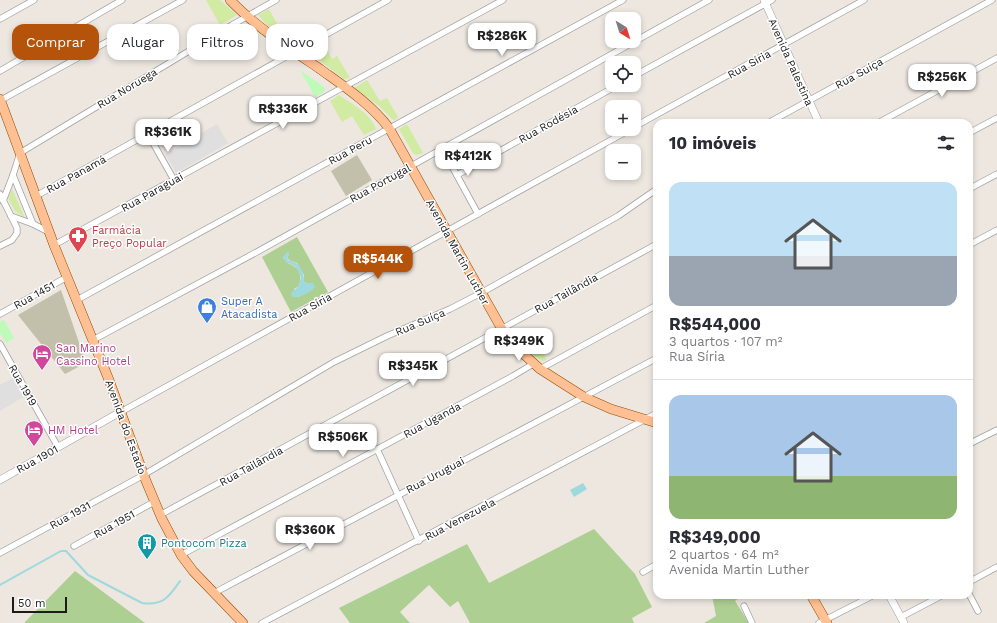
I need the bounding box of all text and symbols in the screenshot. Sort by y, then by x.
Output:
north arrow [605,12,641,48]
map controls [605,12,641,180]
street label: Avenida Palestina [765,16,816,108]
pin: R$286K [469,23,535,57]
chip: Comprar [12,24,99,60]
chip: Alugar [107,24,179,60]
chip: Filtros [187,24,258,60]
chip: Novo [266,24,328,60]
text: R$286K [477,28,527,43]
street label: Rua Síria [725,47,773,82]
street label: Rua Suíça [833,55,885,92]
button: locate [605,56,641,92]
pin: R$256K [909,64,975,98]
street label: Rua Noruega [95,65,160,112]
text: R$256K [917,69,967,84]
pin: R$336K [250,96,316,130]
button: + [605,100,641,136]
text: R$336K [258,101,308,116]
street label: Rua Rodésia [516,103,580,146]
pin: R$361K [135,119,201,153]
text: R$361K [144,124,192,139]
icon: filters [935,132,957,154]
street label: Rua Peru [326,133,374,168]
text: 10 imóveis [669,133,756,153]
pin: R$412K [435,143,501,177]
button: − [605,144,641,180]
text: R$412K [444,148,492,163]
street label: Rua Panamá [44,153,108,196]
street label: Rua Portugal [347,161,414,206]
street label: Rua Paraguai [119,170,186,215]
street label: Avenida Martin Luther [423,197,492,308]
icon: home [777,208,849,280]
place label: Farmácia Preço Popular [92,224,167,250]
pharmacy icon: Farmácia Preço Popular [67,225,89,253]
pin: R$544K [345,246,411,280]
text: R$544K [353,251,403,266]
street label: Rua Tailândia [532,271,600,316]
street label: Rua 1451 [11,279,57,312]
street label: Rua Síria [286,290,334,325]
place label: Super A Atacadista [221,295,278,321]
shop icon: Super A Atacadista [196,296,218,324]
street label: Rua Suíça [393,306,447,339]
text: R$544,000 [669,314,761,334]
pin: R$349K [486,328,552,362]
text: R$349K [494,333,544,348]
text: 3 quartos · 107 m² [669,334,782,349]
place label: San Marino Cassino Hotel [56,342,131,368]
hotel icon: San Marino Cassino Hotel [31,343,53,371]
text: Rua Síria [669,349,725,364]
pin: R$345K [380,353,446,387]
text: R$345K [388,358,438,373]
street label: Rua 1919 [6,362,40,408]
street label: Avenida do Estado [102,378,149,476]
street label: Rua Uganda [401,400,463,441]
hotel icon: HM Hotel [23,419,45,447]
icon: home [777,421,849,493]
place label: HM Hotel [48,424,99,437]
pin: R$506K [310,424,376,458]
text: R$506K [318,429,368,444]
street label: Rua 1901 [14,443,60,476]
street label: Rua Tailândia [217,444,285,489]
street label: Rua Uruguai [404,455,467,496]
street label: Rua Venezuela [423,495,498,544]
street label: Rua 1931 [47,499,93,532]
street label: Rua 1951 [91,508,137,541]
pin: R$360K [277,517,343,551]
text: R$360K [285,522,335,537]
text: R$349,000 [669,527,761,547]
building icon: Pontocom Pizza [136,532,158,560]
place label: Pontocom Pizza [161,537,247,550]
text: 2 quartos · 64 m² [669,547,779,562]
text: Avenida Martin Luther [669,562,809,577]
scale bar [12,595,67,614]
text: 50 m [18,597,45,610]

